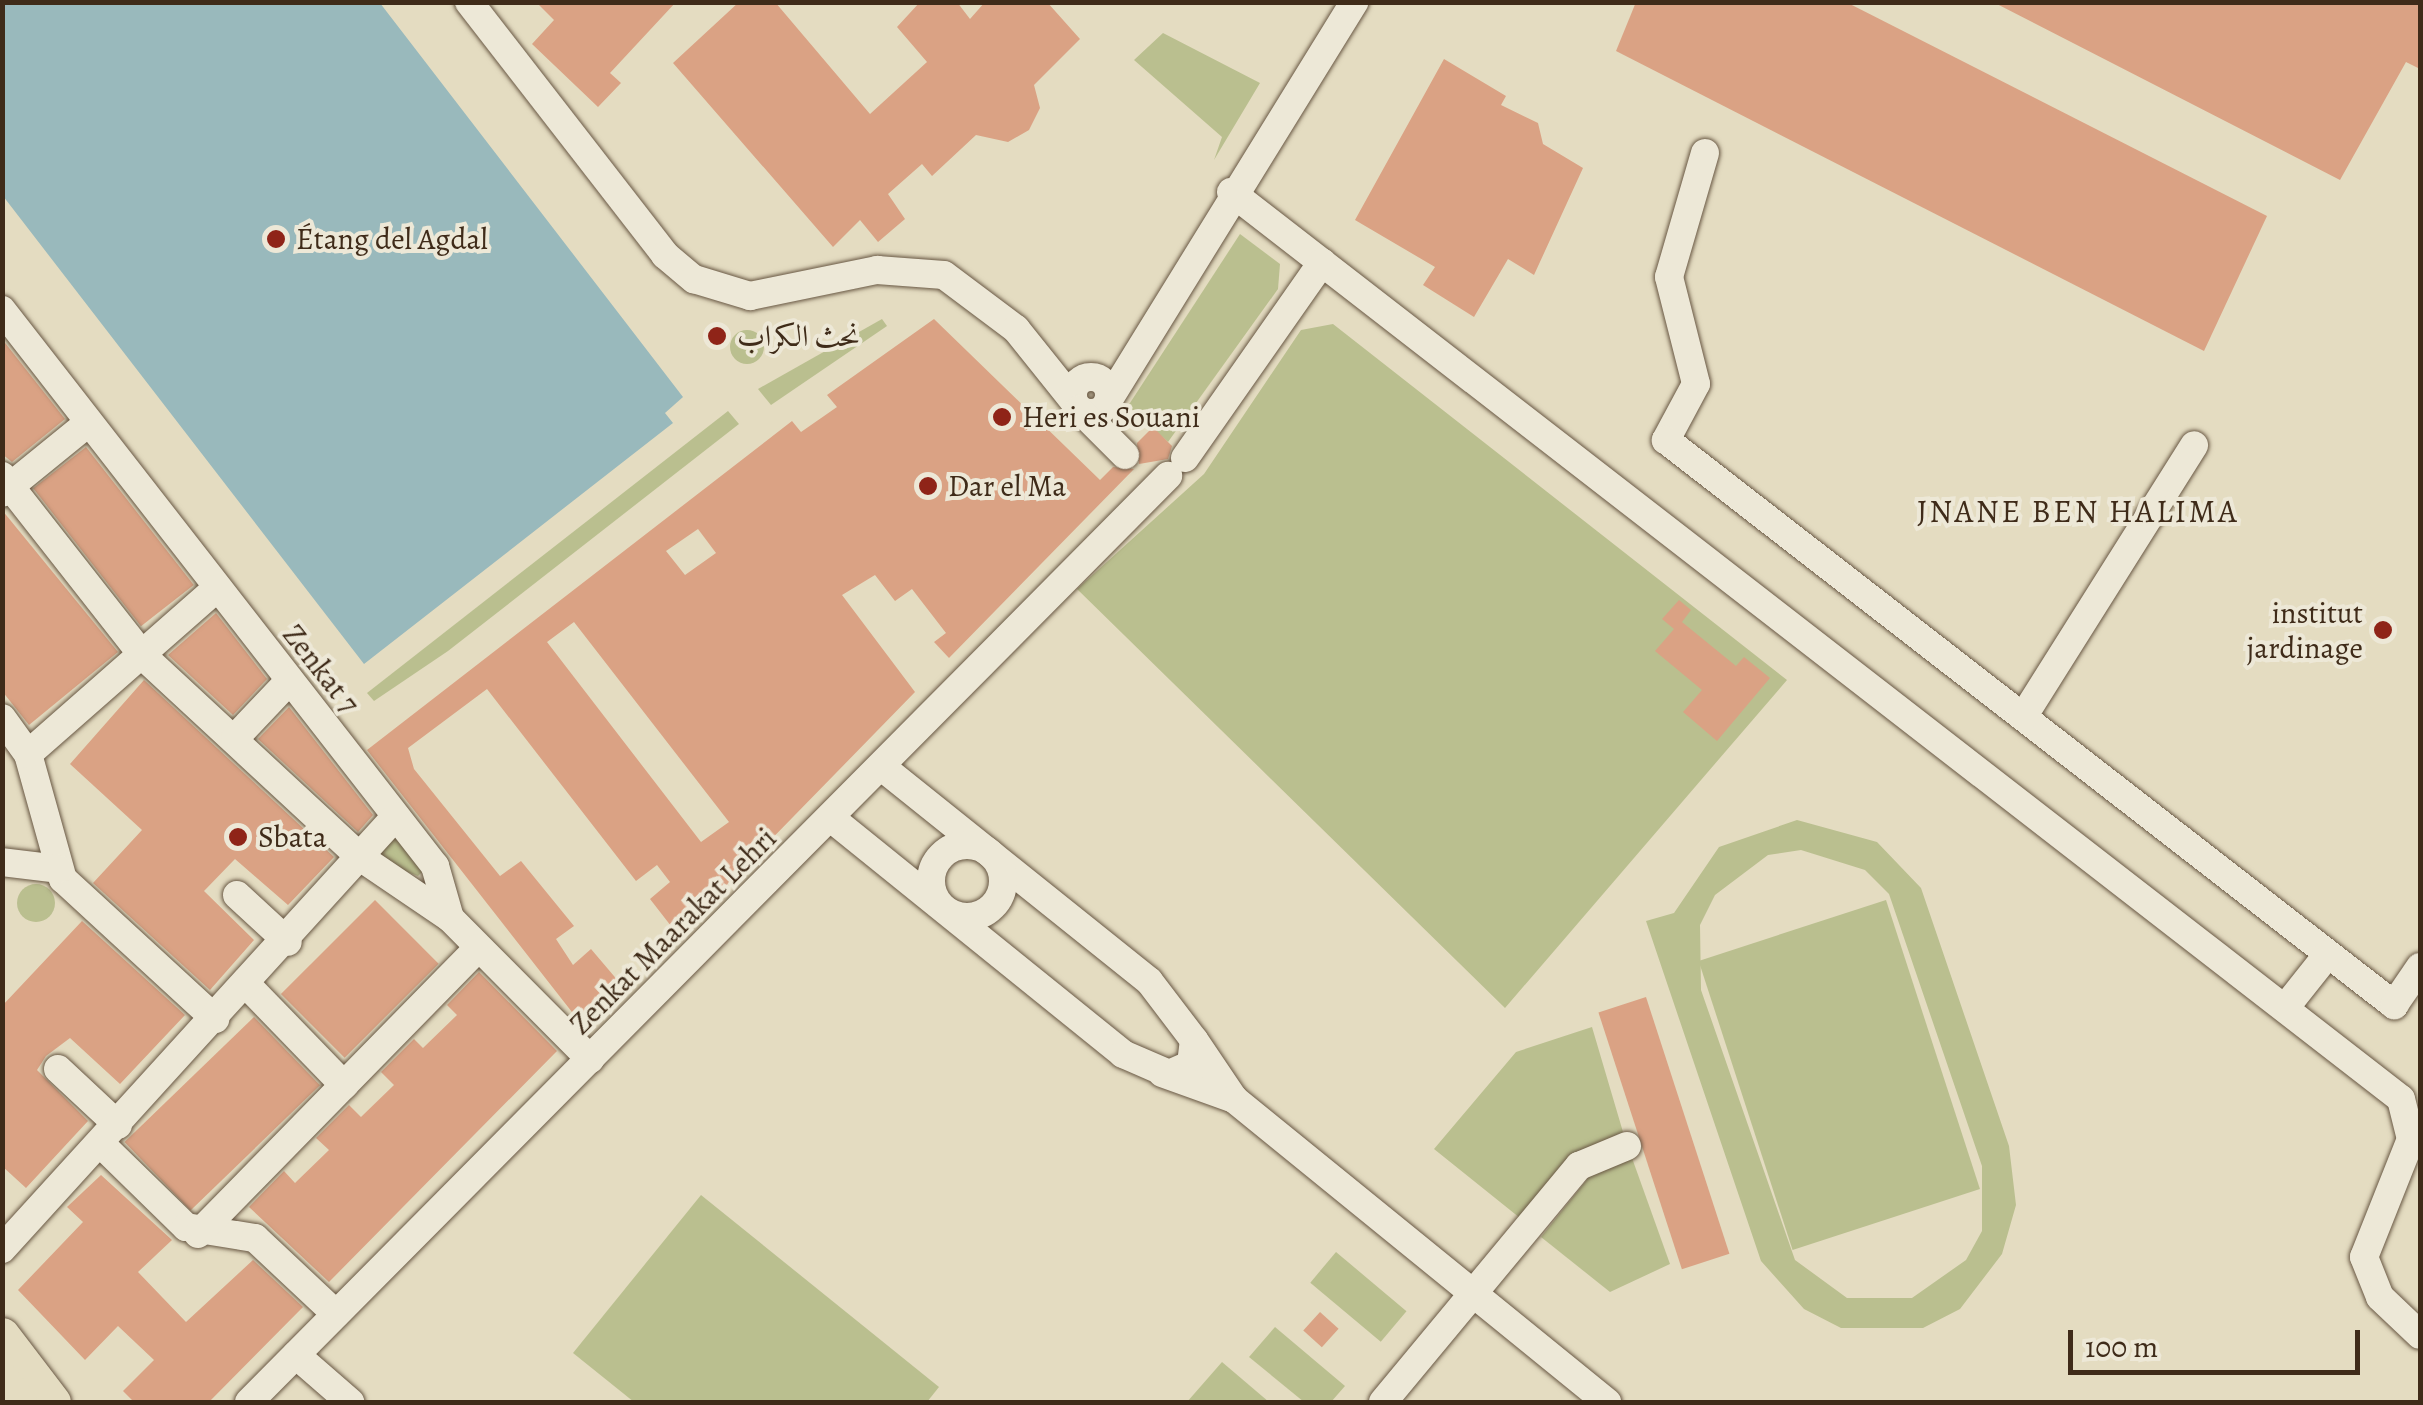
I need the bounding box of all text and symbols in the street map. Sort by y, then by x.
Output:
place label: Étang del Agdal [296,221,488,257]
marker: Étang del Agdal [265,228,287,250]
place label: نحث الكراب [737,318,860,354]
marker: نحث الكراب [706,325,728,347]
place label: Heri es Souani [1022,399,1200,435]
marker: Heri es Souani [991,406,1013,428]
place label: Dar el Ma [948,468,1066,504]
marker: Dar el Ma [917,475,939,497]
district label: JNANE BEN HALIMA [1917,492,2239,530]
place label: institut jardinage [2247,595,2363,666]
street label: Zenkat 7 [275,617,367,721]
marker: institut jardinage [2372,619,2394,641]
place label: Sbata [258,819,327,855]
street label: Zenkat Maarakat Lehri [562,820,784,1042]
marker: Sbata [227,826,249,848]
scale bar [2073,1310,2366,1372]
text: 100 m [2085,1327,2158,1367]

